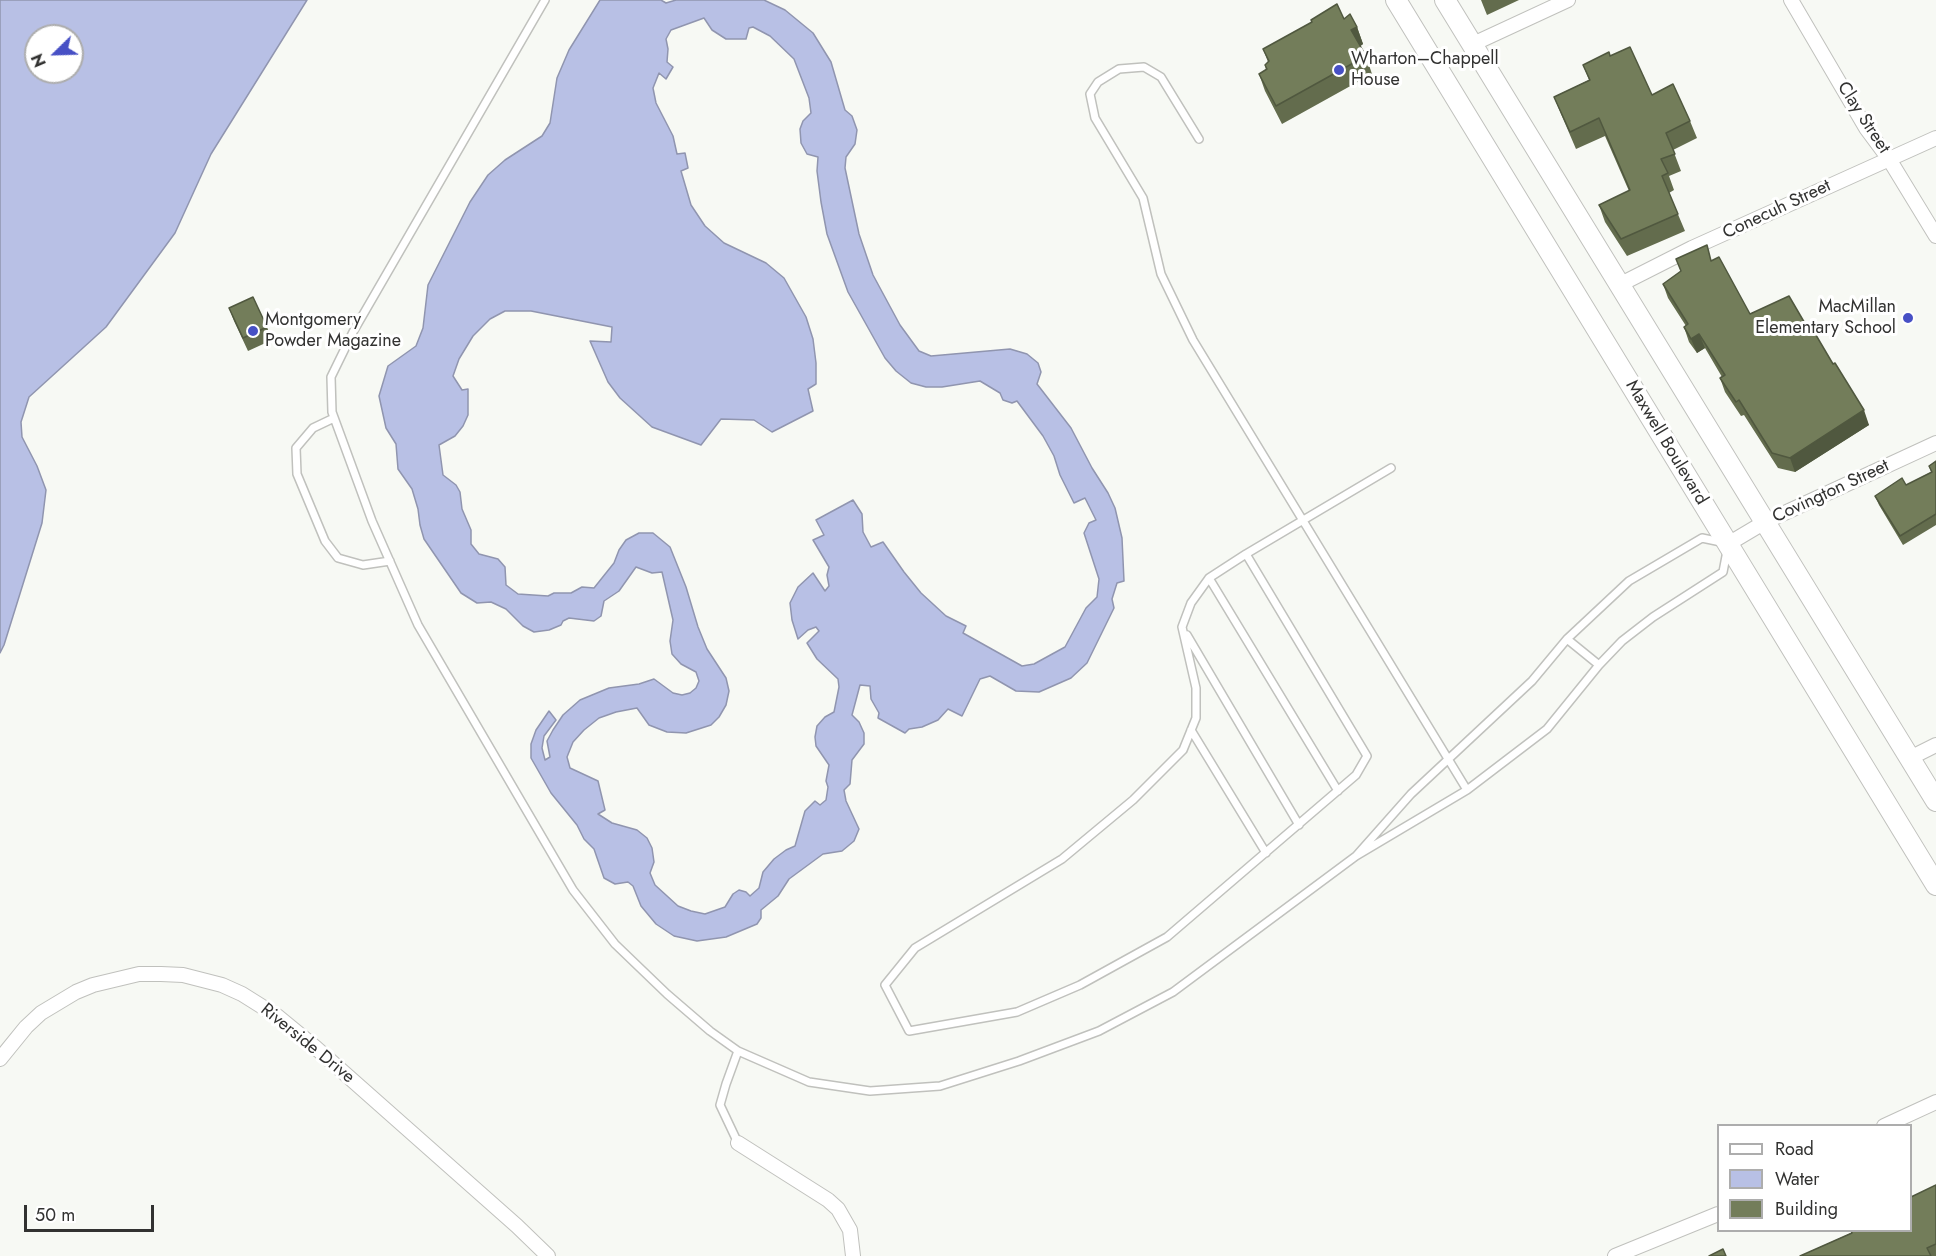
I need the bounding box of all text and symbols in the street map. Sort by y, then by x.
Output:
north arrow [24,24,84,84]
place label: Wharton–Chappell House [1351,49,1499,92]
text: N [26,50,52,71]
marker: Wharton–Chappell House [1332,63,1346,77]
street label: Clay Street [1832,78,1894,158]
street label: Conecuh Street [1720,176,1834,244]
place label: MacMillan Elementary School [1755,297,1896,340]
place label: Montgomery Powder Magazine [265,310,401,352]
marker: MacMillan Elementary School [1901,311,1915,325]
marker: Montgomery Powder Magazine [246,324,260,338]
street label: Maxwell Boulevard [1620,377,1712,509]
street label: Covington Street [1769,456,1893,528]
street label: Riverside Drive [256,1000,358,1088]
legend [1717,1124,1912,1232]
text: Road [1775,1136,1814,1162]
text: Water [1775,1166,1819,1192]
scale bar [27,1193,158,1231]
text: Building [1775,1196,1838,1222]
text: 50 m [35,1202,75,1228]

